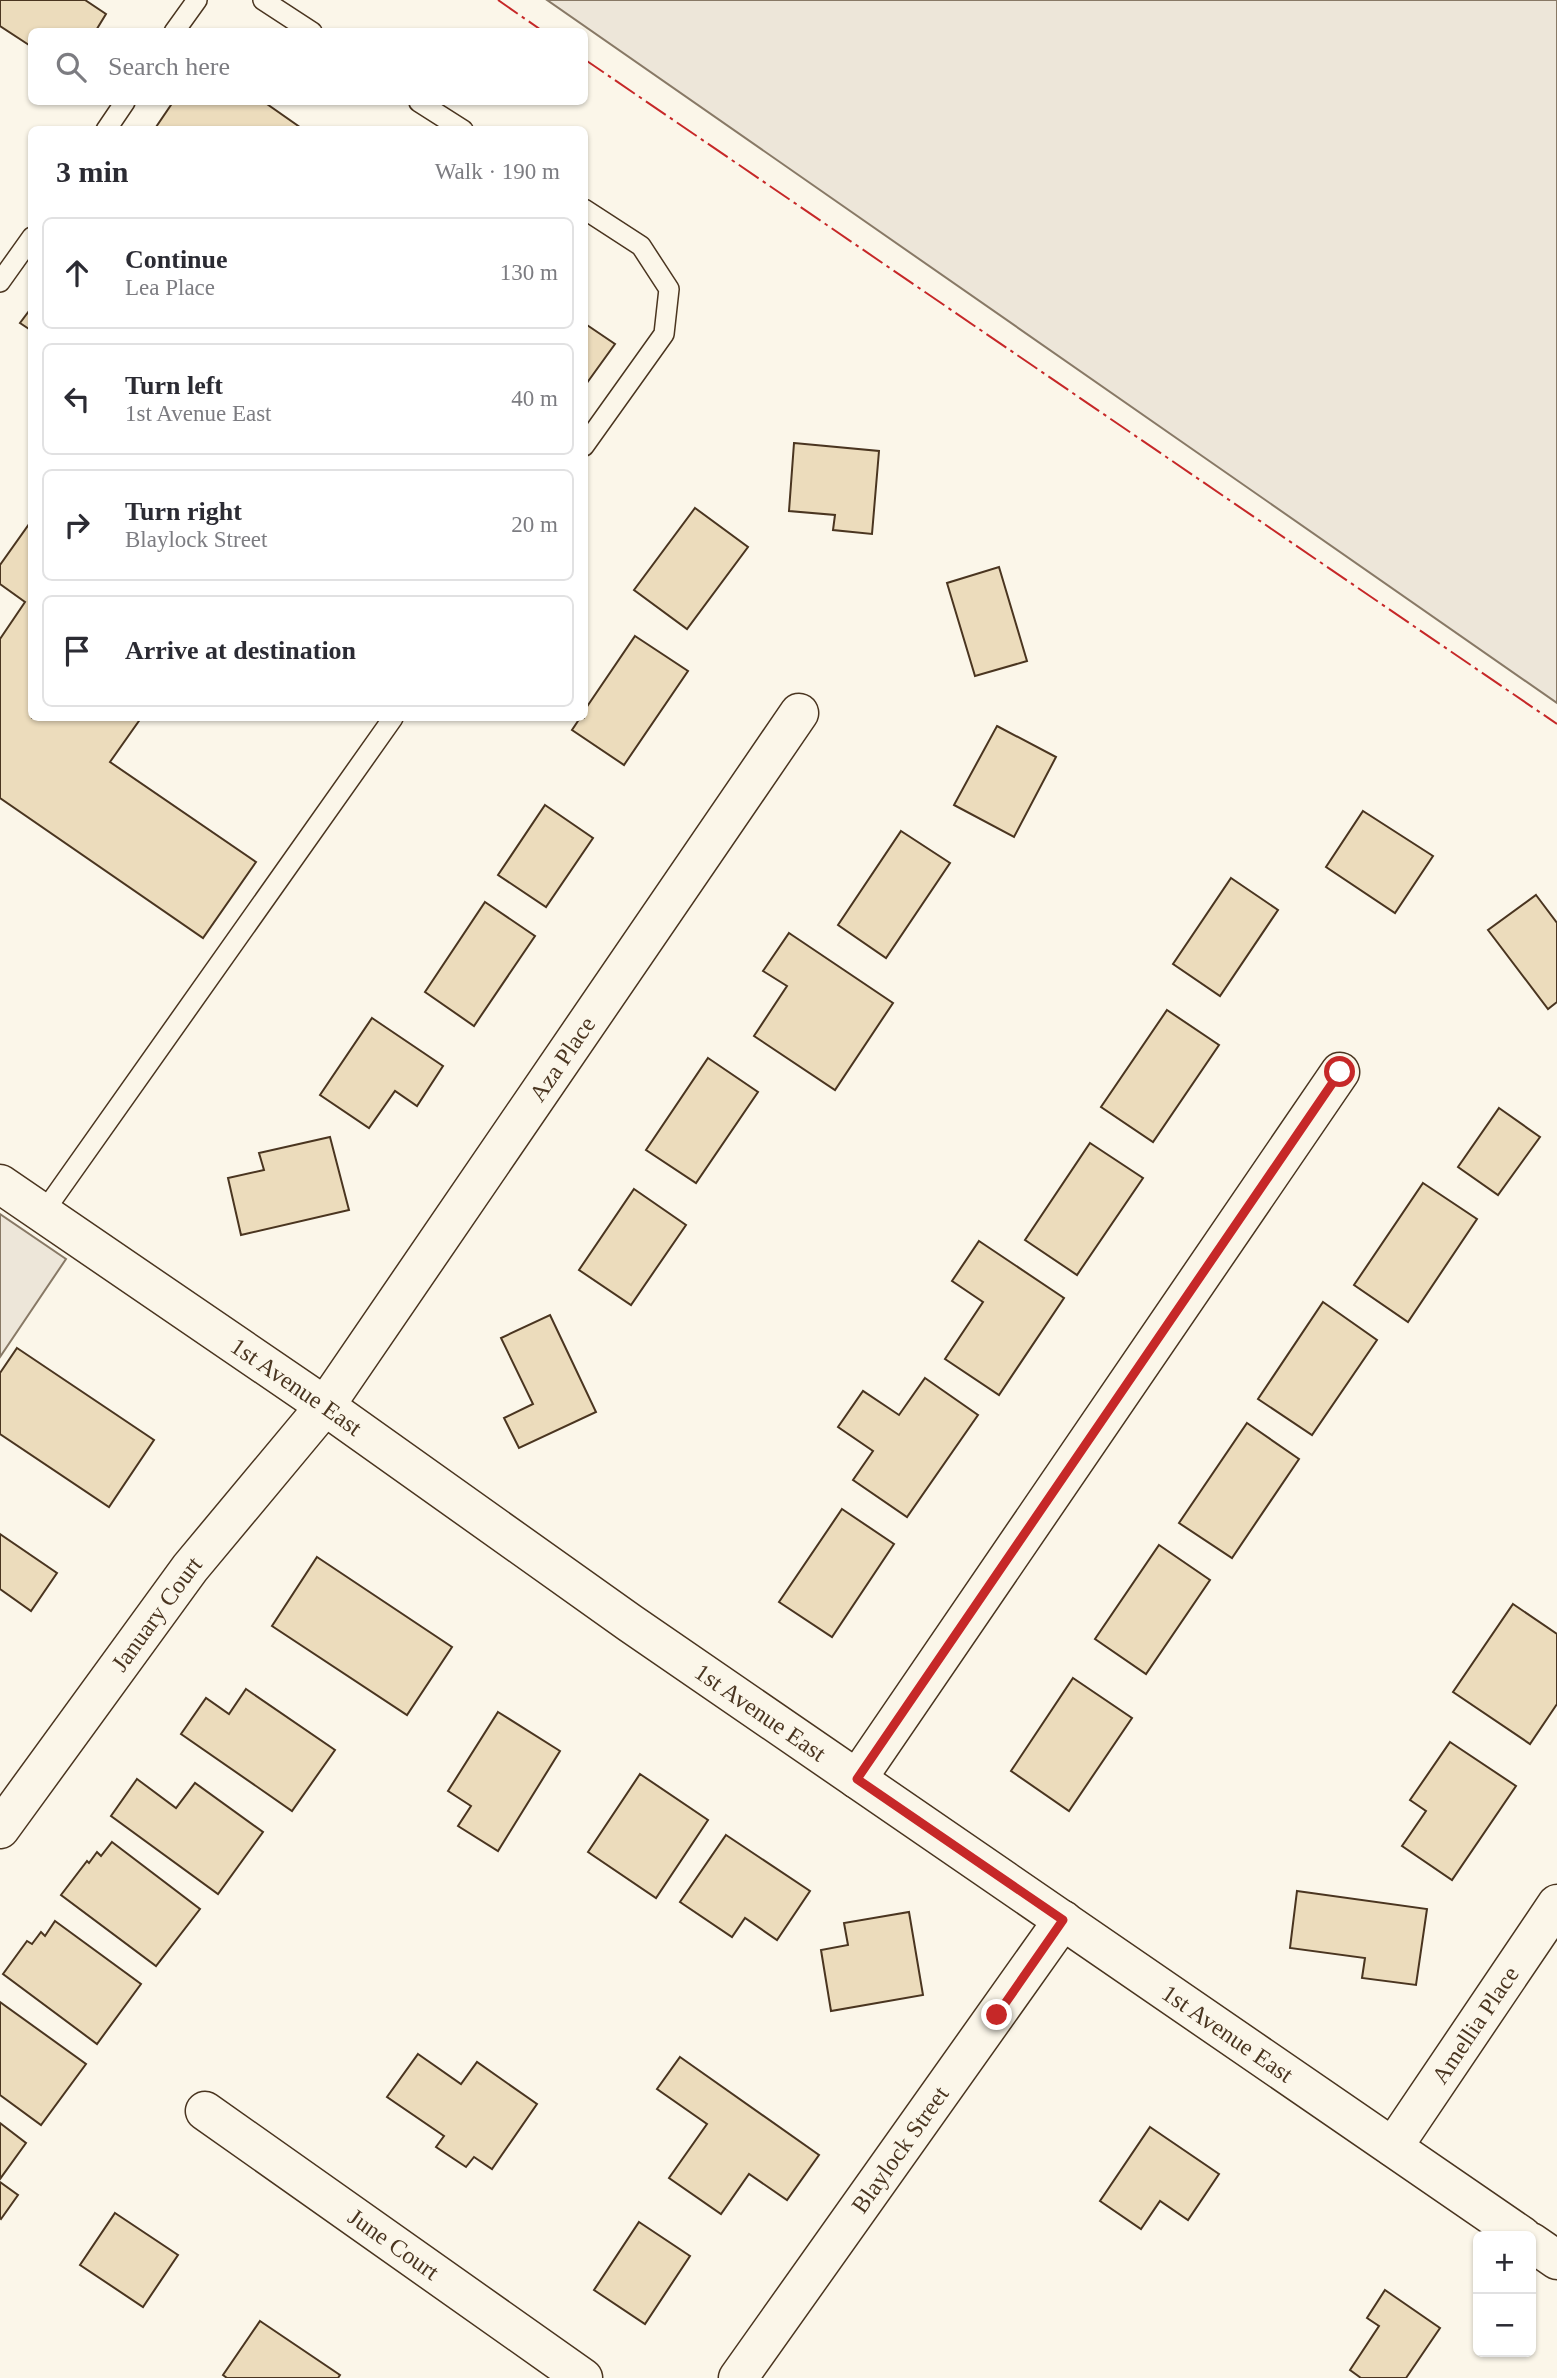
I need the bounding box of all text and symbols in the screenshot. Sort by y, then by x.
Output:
search box [28,28,588,105]
icon: search [52,48,90,86]
text: Search here [108,52,230,81]
text: 3 min [56,155,129,188]
text: Walk · 190 m [435,159,560,184]
text: Continue [125,245,228,274]
icon: ahead [58,254,96,292]
text: 130 m [500,260,558,285]
text: Lea Place [125,275,215,300]
text: Turn left [125,371,223,400]
icon: left [58,380,96,418]
text: 40 m [511,386,558,411]
text: 1st Avenue East [125,401,272,426]
text: Turn right [125,497,242,526]
icon: right [58,506,96,544]
text: 20 m [511,512,558,537]
text: Blaylock Street [125,527,267,552]
icon: arrive [58,632,96,670]
text: Arrive at destination [125,636,356,665]
street label: Aza Place [524,1012,600,1106]
route start [1324,1056,1355,1087]
street label: 1st Avenue East [226,1333,367,1441]
street label: January Court [106,1551,207,1676]
street label: 1st Avenue East [690,1659,831,1767]
street label: Amellia Place [1427,1962,1524,2089]
street label: 1st Avenue East [1157,1980,1298,2088]
route end [981,1999,1012,2030]
street label: Blaylock Street [846,2081,954,2218]
street label: June Court [343,2203,444,2285]
map controls [1473,2231,1536,2357]
button: + [1473,2231,1536,2294]
button: − [1473,2294,1536,2357]

